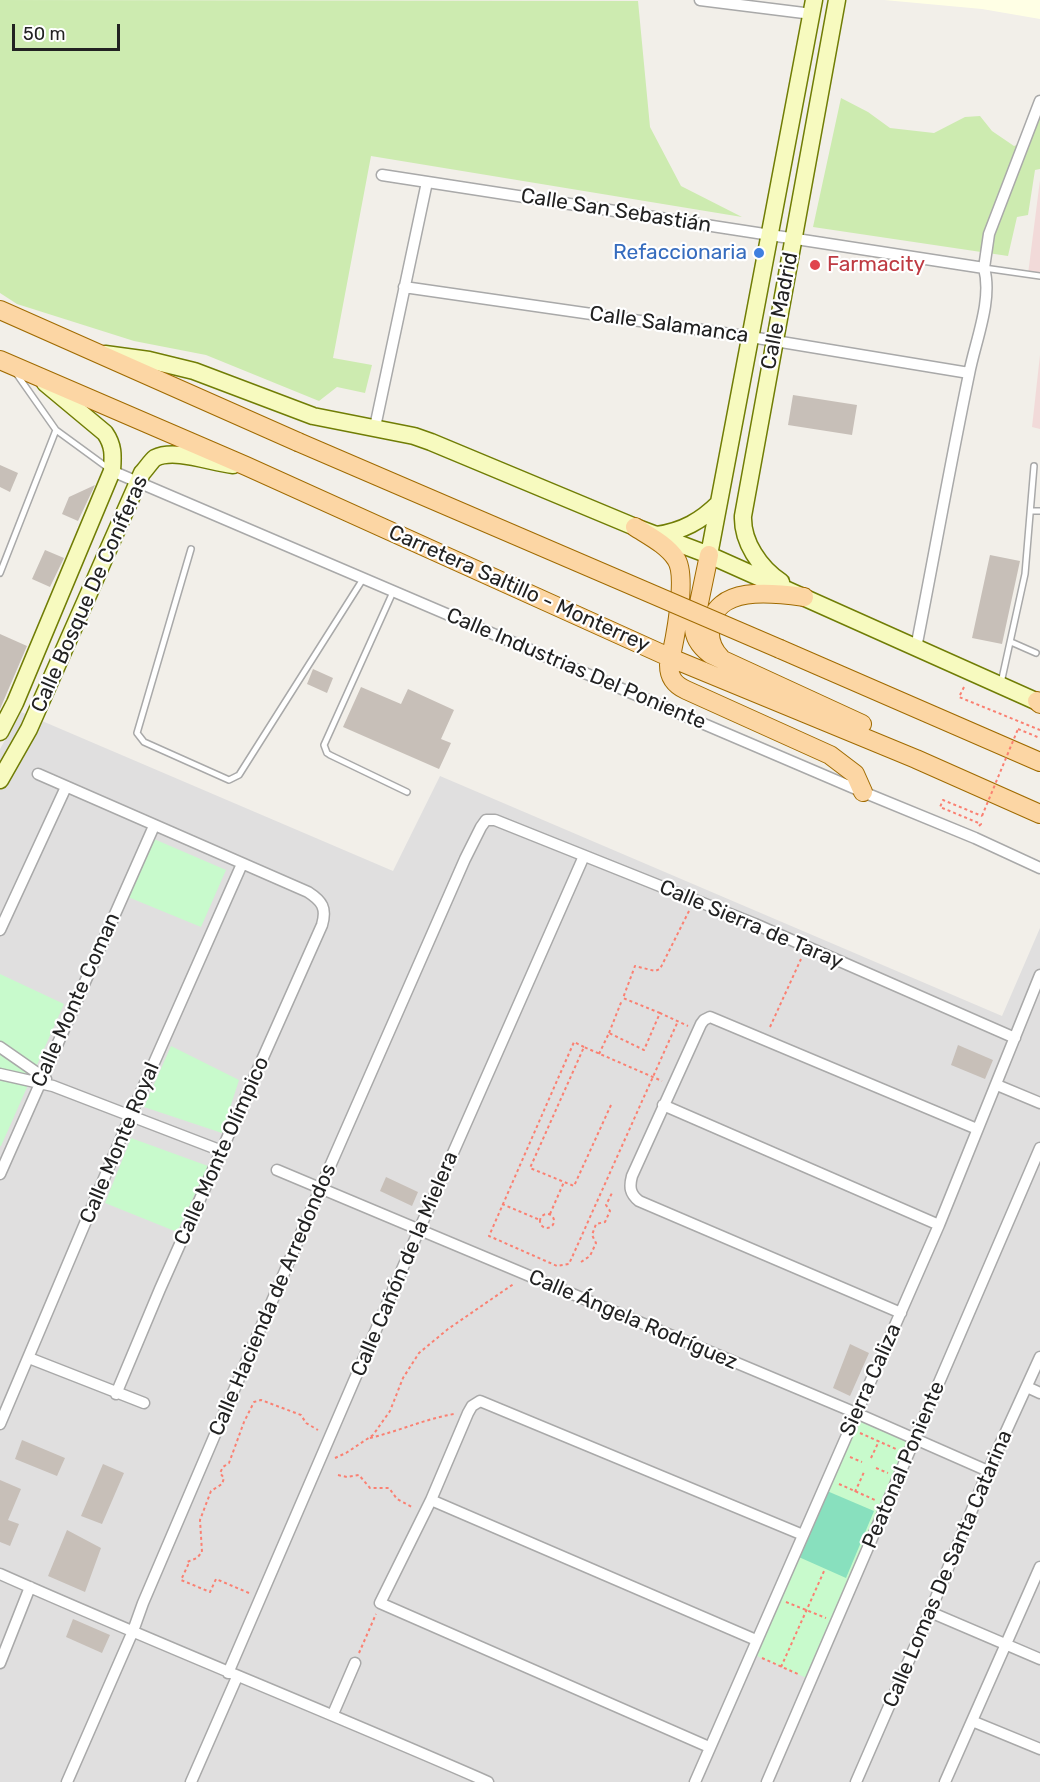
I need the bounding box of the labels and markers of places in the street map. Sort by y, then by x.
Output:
place label: Refaccionaria [613,240,747,266]
marker: Refaccionaria [752,246,766,260]
place label: Farmacity [827,252,925,278]
marker: Farmacity [808,258,822,272]

